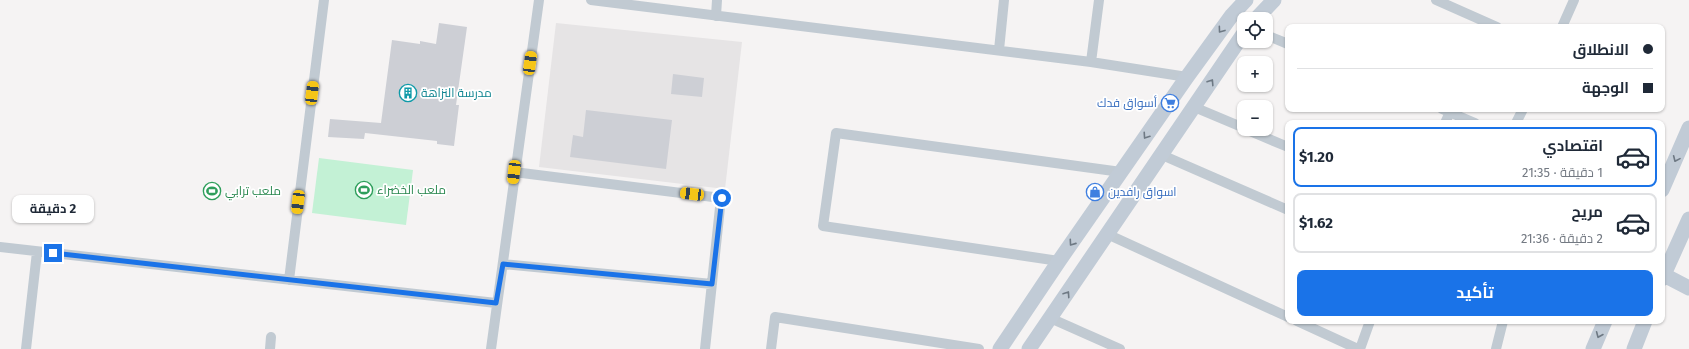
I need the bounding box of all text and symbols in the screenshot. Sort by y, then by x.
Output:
map controls [1237,12,1273,136]
button: locate [1237,12,1273,48]
one-way arrow [1218,26,1226,33]
text: الانطلاق [1573,41,1629,59]
car [522,50,538,76]
button: + [1237,56,1273,92]
one-way arrow [1206,79,1214,86]
text: الوجهة [1582,79,1629,97]
car [305,80,319,106]
building icon: مدرسة النزاهة [398,83,418,103]
place label: مدرسة النزاهة [421,86,492,100]
supermarket icon: أسواق فدك [1160,93,1180,113]
place label: أسواق فدك [1097,95,1157,110]
button: − [1237,100,1273,136]
one-way arrow [1144,132,1151,139]
text: اقتصادي [1543,137,1603,155]
icon: car [1615,139,1651,175]
text: $1.20 [1299,148,1334,166]
one-way arrow [1672,155,1680,162]
car [507,159,521,185]
text: 1 دقيقة · 21:35 [1522,165,1603,180]
sports icon: ملعب الخضراء [354,180,374,200]
sports icon: ملعب ترابي [202,181,222,201]
shop icon: اسواق رافدين [1085,182,1105,202]
place label: ملعب الخضراء [377,183,446,197]
place label: ملعب ترابي [225,184,281,201]
place label: اسواق رافدين [1108,185,1177,199]
car [679,187,705,201]
car [291,189,305,215]
route start [713,189,731,207]
callout: 2 دقيقة [12,195,94,223]
text: 2 دقيقة [30,201,76,216]
text: مريح [1571,203,1603,221]
icon: car [1615,205,1651,241]
text: $1.62 [1299,214,1333,232]
text: 2 دقيقة · 21:36 [1521,231,1603,246]
one-way arrow [1069,239,1077,246]
route end [44,244,62,262]
button: تأكيد [1297,270,1653,316]
one-way arrow [1062,291,1069,298]
one-way arrow [1596,331,1604,338]

